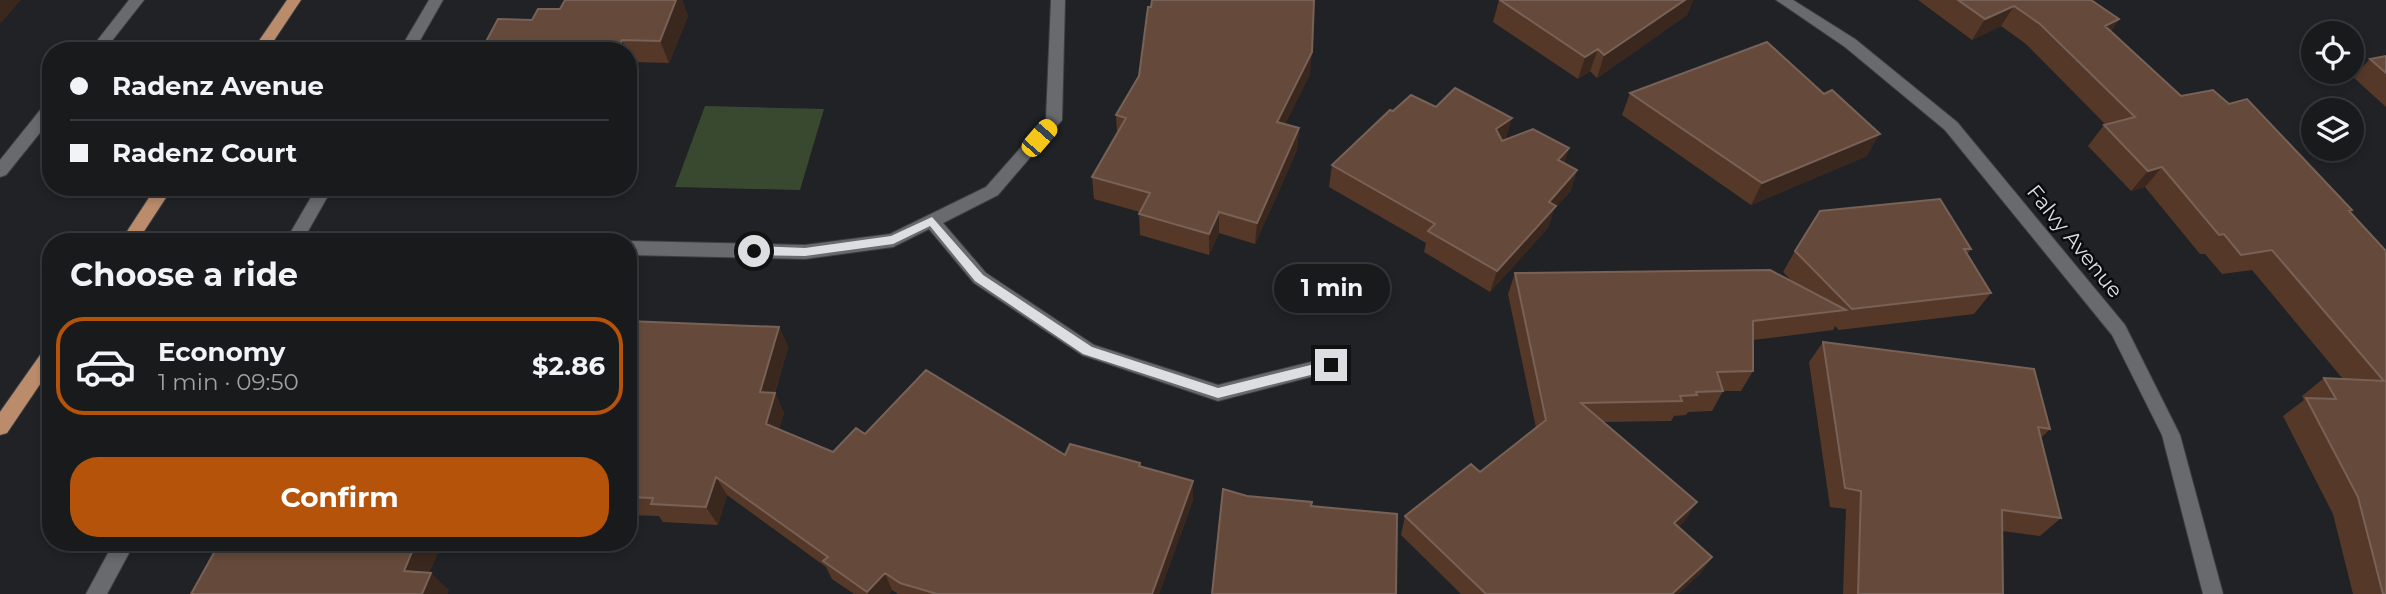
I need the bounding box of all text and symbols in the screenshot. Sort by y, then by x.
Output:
map controls [2301,21,2364,161]
button: locate [2301,21,2364,84]
text: Radenz Avenue [112,70,324,102]
button: layers [2301,98,2364,161]
car [1018,115,1061,161]
text: Radenz Court [112,137,297,169]
street label: Falvy Avenue [2022,179,2128,303]
route start [738,235,770,267]
text: Choose a ride [70,255,298,294]
callout: 1 min [1273,264,1389,312]
text: 1 min [1301,274,1363,302]
icon: car [74,335,137,398]
text: Economy [158,336,285,368]
route end [1315,349,1347,381]
text: $2.86 [532,350,605,382]
text: 1 min · 09:50 [158,368,299,396]
button: Confirm [70,457,609,537]

